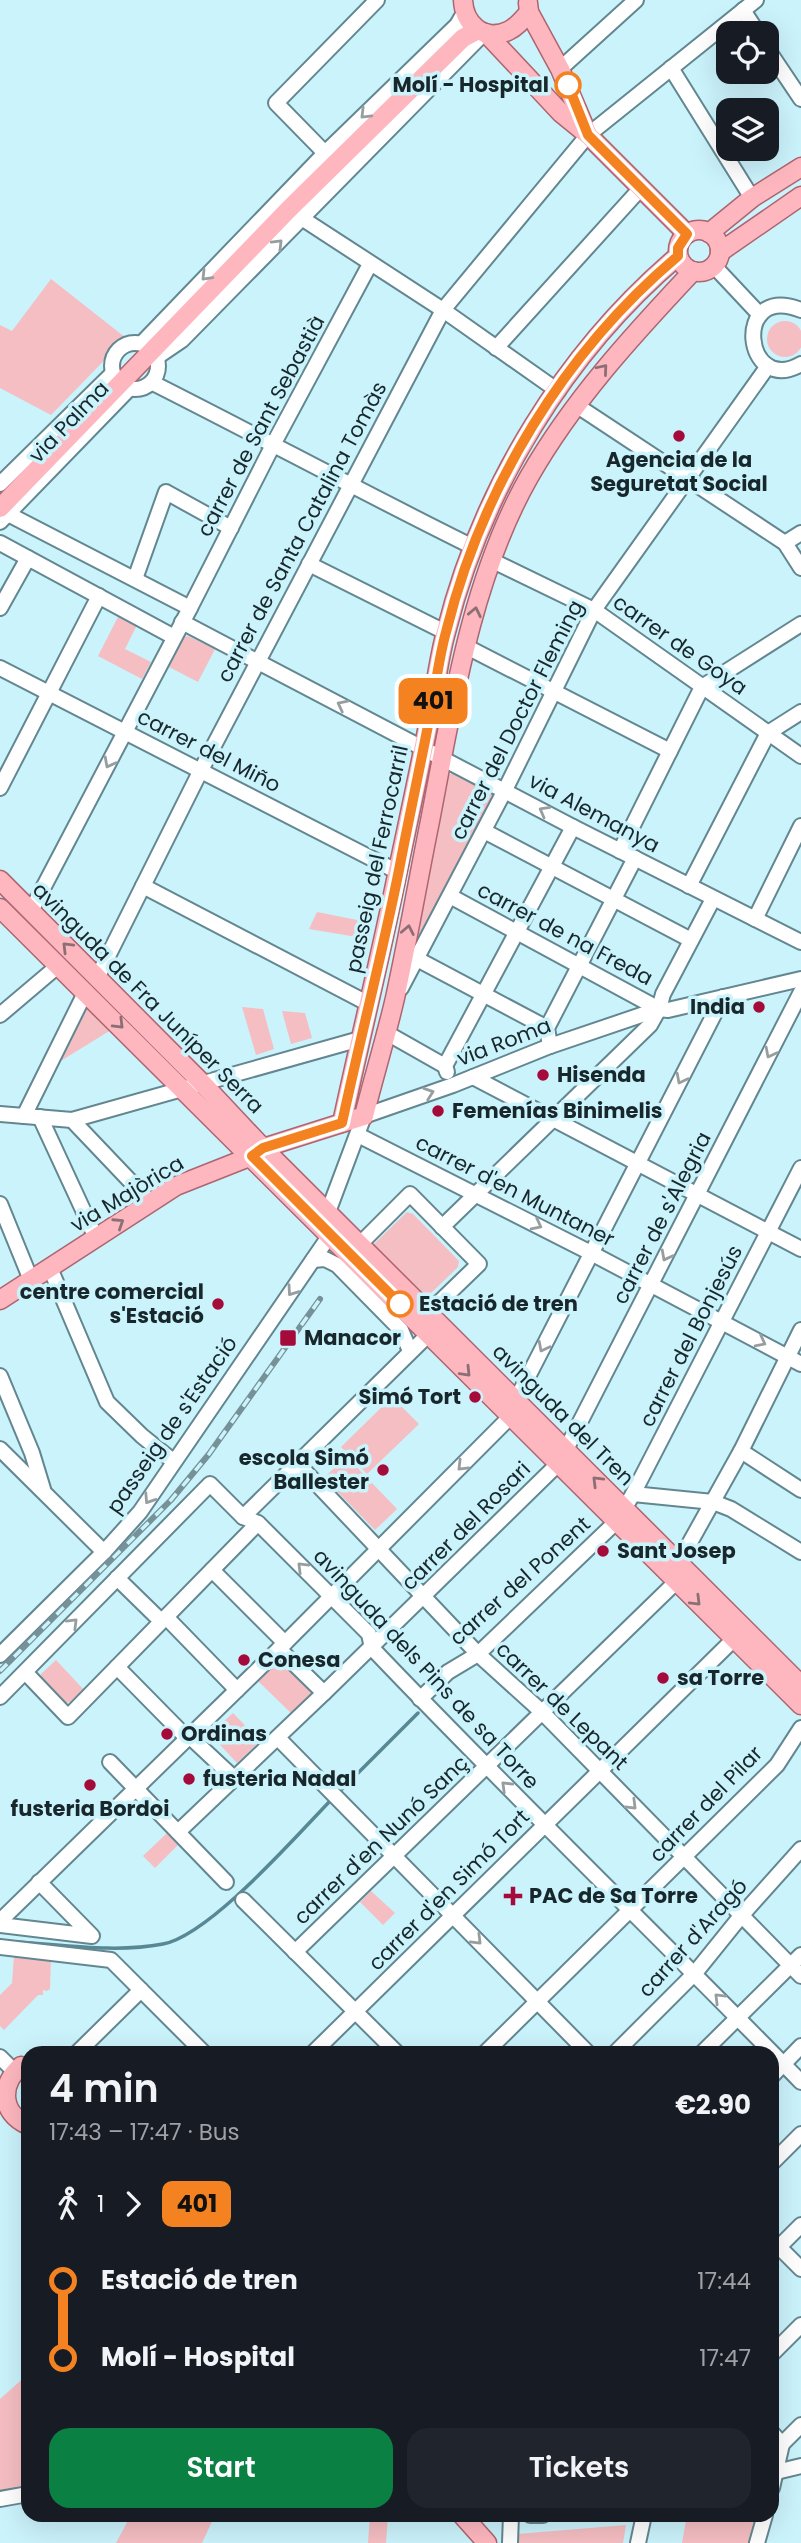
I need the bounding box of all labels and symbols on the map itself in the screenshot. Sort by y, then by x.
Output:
place label: Molí - Hospital [392,70,549,99]
marker: Molí - Hospital [555,72,581,98]
one-way arrow [361,105,374,118]
one-way arrow [270,240,282,252]
one-way arrow [201,268,214,281]
street label: carrer de Sant Sebastià [190,310,331,542]
one-way arrow [595,365,607,378]
street label: via Palma [22,374,115,469]
street label: carrer de Santa Catalina Tomàs [210,376,393,687]
marker: Agencia de la Seguretat Social [671,428,687,444]
place label: Agencia de la Seguretat Social [590,445,768,498]
street label: carrer de Goya [607,587,753,702]
street label: carrer del Doctor Fleming [443,595,590,845]
one-way arrow [467,606,481,618]
line badge: 401 [393,678,473,724]
one-way arrow [337,700,350,714]
street label: carrer del Miño [133,702,286,799]
street label: passeig del Ferrocarril [338,742,415,975]
one-way arrow [104,756,118,768]
street label: via Alemanya [524,766,665,859]
one-way arrow [539,806,551,819]
street label: carrer de na Freda [472,875,658,992]
street label: avinguda de Fra Juníper Serra [26,876,270,1120]
one-way arrow [400,924,415,936]
one-way arrow [62,943,75,956]
place label: India [690,992,745,1021]
marker: India [751,999,767,1015]
street label: via Roma [453,1010,555,1073]
one-way arrow [110,1016,123,1029]
one-way arrow [765,1046,779,1058]
place label: Hisenda [557,1060,646,1089]
marker: Hisenda [535,1067,551,1083]
one-way arrow [675,1072,689,1084]
one-way arrow [422,1087,434,1101]
place label: Femenías Binimelis [452,1096,663,1125]
marker: Femenías Binimelis [430,1103,446,1119]
street label: carrer de s'Alegria [606,1127,718,1309]
street label: carrer d'en Muntaner [411,1128,620,1253]
street label: via Majòrica [65,1148,189,1239]
one-way arrow [530,1217,543,1231]
one-way arrow [111,1219,124,1232]
street label: carrer del Bonjesús [632,1240,749,1432]
one-way arrow [661,1248,675,1261]
place label: centre comercial s'Estació [20,1277,204,1330]
one-way arrow [288,1283,300,1296]
place label: Estació de tren [419,1289,578,1318]
marker: Estació de tren [387,1291,413,1317]
marker: centre comercial s'Estació [210,1296,226,1312]
place label: Manacor [304,1323,401,1352]
marker: Manacor [278,1328,298,1348]
street label: passeig de s'Estació [99,1330,244,1519]
one-way arrow [754,1333,766,1347]
street label: avinguda del Tren [486,1337,641,1492]
one-way arrow [537,1340,551,1352]
one-way arrow [457,1363,470,1376]
place label: Simó Tort [359,1382,461,1411]
marker: Simó Tort [467,1389,483,1405]
place label: escola Simó Ballester [239,1443,369,1496]
street label: carrer del Rosari [395,1455,537,1597]
one-way arrow [457,1457,470,1470]
marker: escola Simó Ballester [375,1462,391,1478]
one-way arrow [593,1477,605,1489]
one-way arrow [145,1491,157,1504]
street label: carrer del Ponent [443,1510,596,1652]
place label: Sant Josep [617,1536,736,1565]
street label: avinguda dels Pins de sa Torre [307,1542,546,1795]
marker: Sant Josep [595,1543,611,1559]
one-way arrow [298,1563,310,1575]
one-way arrow [688,1593,701,1606]
one-way arrow [64,1618,77,1631]
street label: carrer de Lepant [490,1635,635,1776]
place label: Conesa [258,1645,340,1674]
marker: Conesa [236,1652,252,1668]
place label: sa Torre [677,1663,764,1692]
marker: sa Torre [655,1670,671,1686]
place label: Ordinas [181,1719,267,1748]
marker: Ordinas [159,1726,175,1742]
street label: carrer del Pilar [643,1739,769,1868]
street label: carrer d'en Nunó Sanç [287,1749,474,1931]
place label: fusteria Nadal [203,1764,357,1793]
marker: fusteria Nadal [181,1771,197,1787]
marker: fusteria Bordoi [82,1777,98,1793]
one-way arrow [501,1781,514,1794]
place label: fusteria Bordoi [11,1794,169,1823]
one-way arrow [623,1796,636,1809]
street label: carrer d'en Simó Tort [362,1803,536,1977]
street label: carrer d'Aragó [632,1872,754,2003]
place label: PAC de Sa Torre [529,1881,698,1910]
marker: PAC de Sa Torre [503,1886,523,1906]
one-way arrow [468,1932,481,1945]
one-way arrow [715,1994,727,2006]

